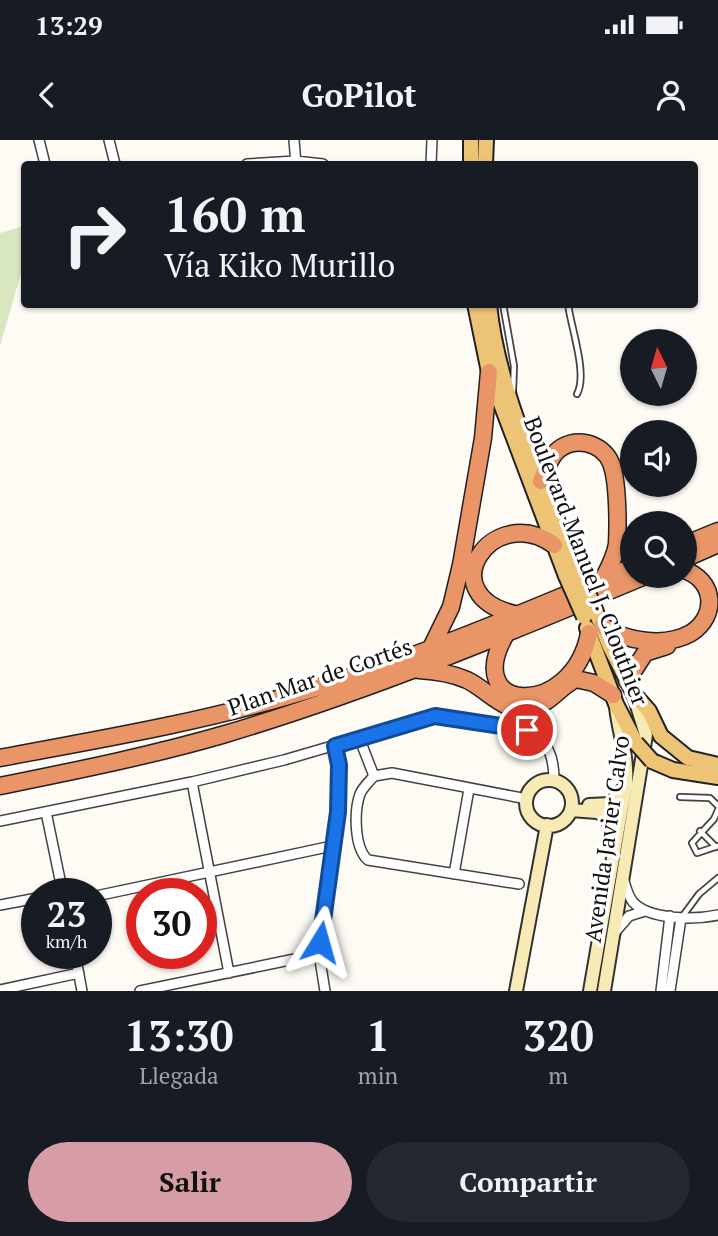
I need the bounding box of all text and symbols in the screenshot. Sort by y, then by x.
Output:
text: 13:29 [35,8,103,42]
text: GoPilot [301,74,417,116]
icon: back [28,76,66,114]
icon: person [652,76,690,114]
text: 160 m [164,181,306,246]
icon: right [49,189,140,280]
text: Vía Kiko Murillo [164,244,395,286]
north arrow [620,329,696,406]
map controls [620,329,697,588]
street label: Boulevard Manuel J. Clouthier [517,412,656,710]
button: sound [620,420,697,497]
button: search [620,511,697,588]
street label: Plan Mar de Cortés [223,630,416,723]
pin [497,700,557,760]
icon: arrive [508,711,546,749]
street label: Avenida Javier Calvo [577,733,636,944]
speed limit sign: 30 [126,878,217,969]
text: 23 [47,891,86,937]
position arrow [283,905,357,979]
text: km/h [46,929,87,953]
text: 13:30 [124,1007,234,1063]
text: 1 [366,1007,390,1063]
text: 320 [523,1007,594,1063]
text: Llegada [139,1060,219,1091]
text: min [358,1060,398,1091]
text: m [548,1060,568,1091]
button: Salir [28,1142,352,1222]
button: Compartir [366,1142,690,1222]

